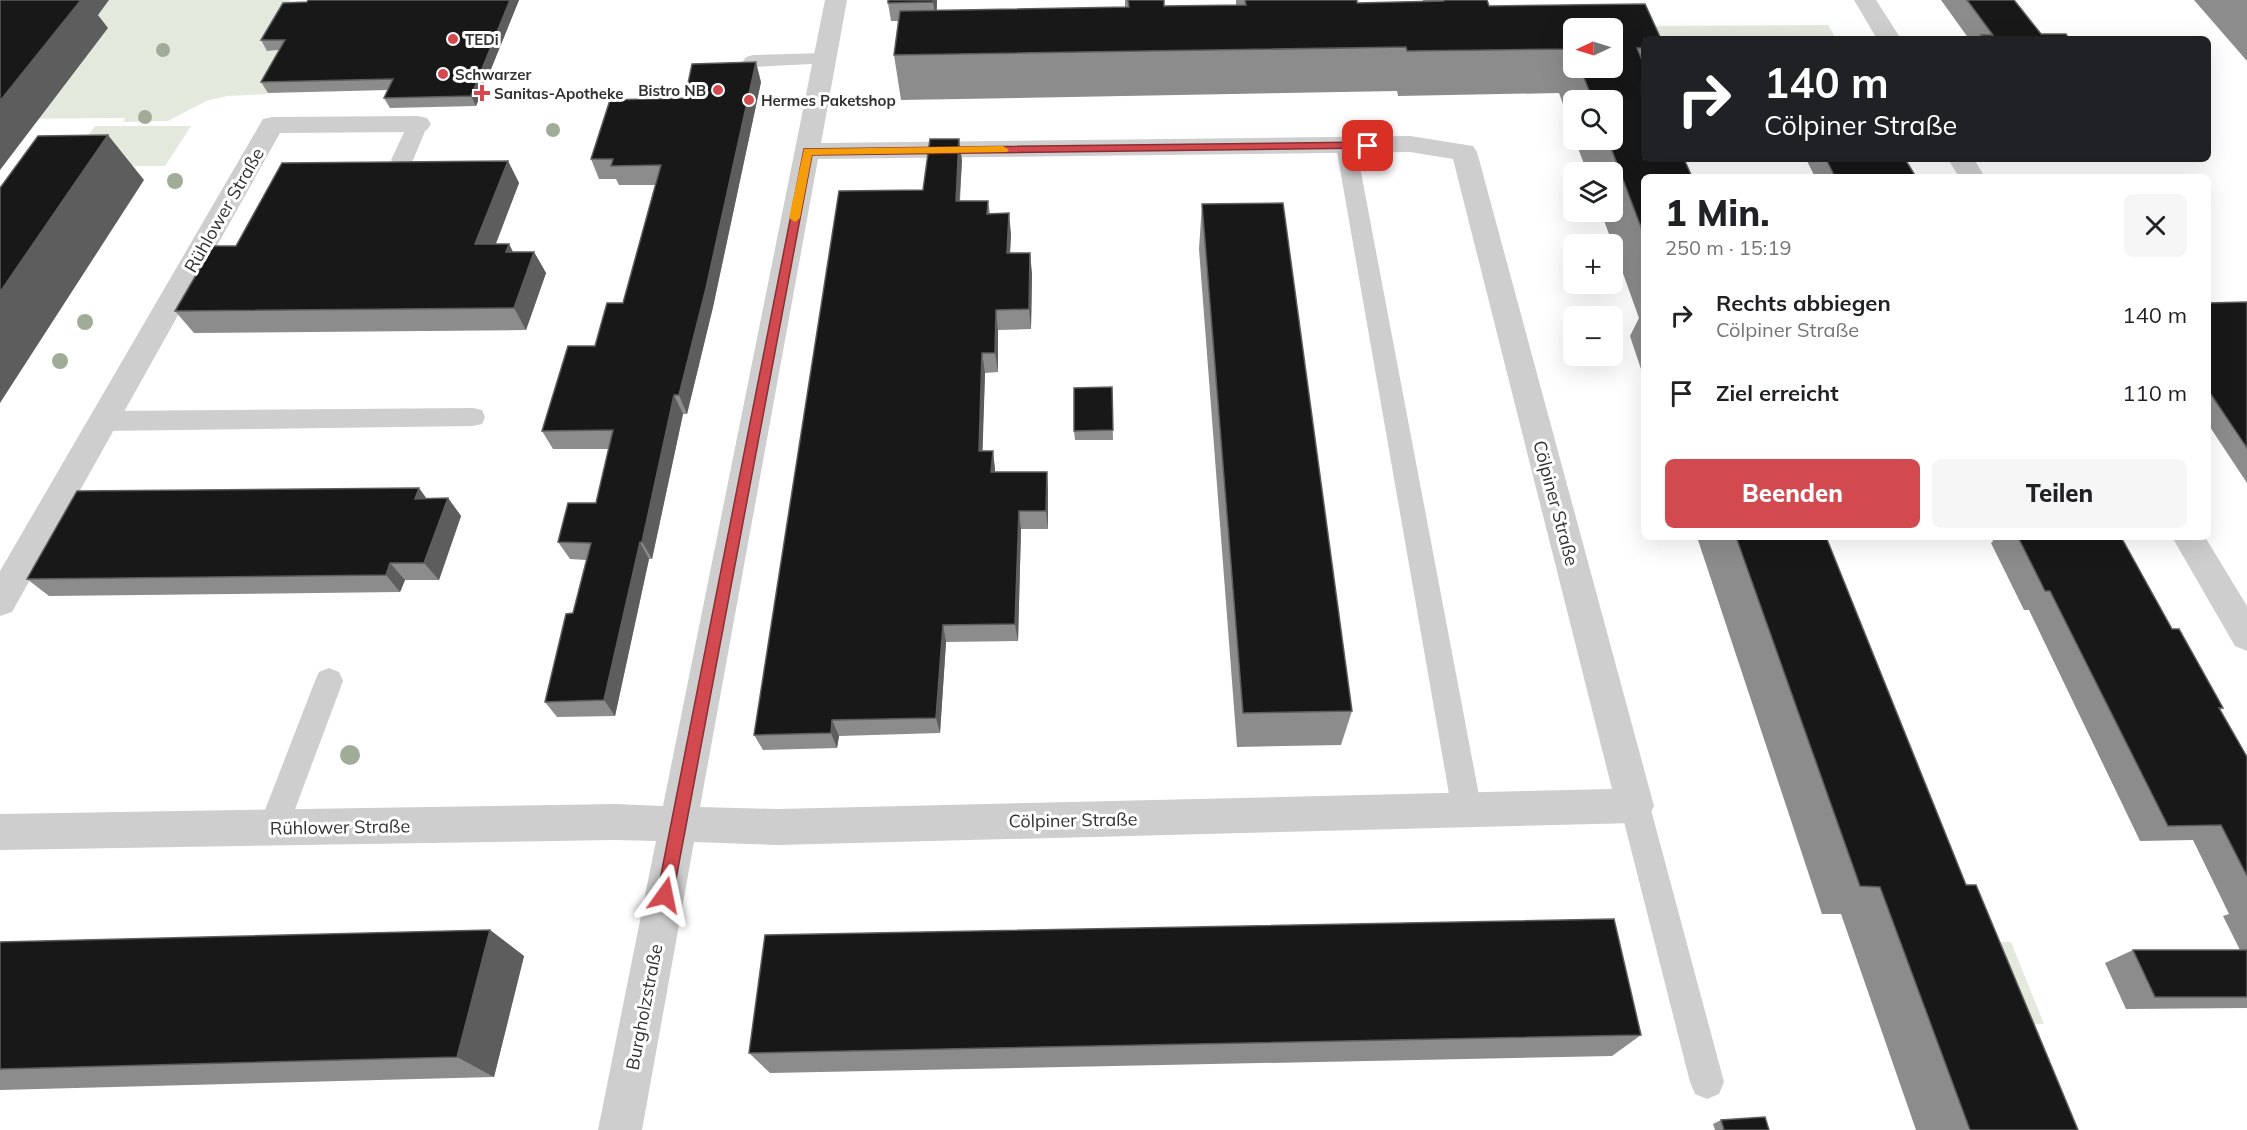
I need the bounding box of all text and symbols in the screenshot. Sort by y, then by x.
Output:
north arrow [1563,18,1623,78]
map controls [1563,18,1623,366]
place label: TEDi [465,30,499,49]
marker: TEDi [446,32,460,46]
text: 140 m [1764,56,1889,109]
icon: right [1665,60,1743,138]
place label: Schwarzer [455,65,532,84]
marker: Schwarzer [436,67,450,81]
place label: Bistro NB [638,81,706,100]
marker: Bistro NB [711,83,725,97]
place label: Sanitas-Apotheke [494,84,623,103]
marker: Sanitas-Apotheke [475,86,489,100]
button: search [1563,90,1623,150]
place label: Hermes Paketshop [761,91,896,110]
marker: Hermes Paketshop [742,93,756,107]
text: Cölpiner Straße [1764,108,1957,142]
pin [1342,120,1393,171]
icon: arrive [1351,129,1384,162]
street label: Rühlower Straße [179,143,269,277]
button: layers [1563,162,1623,222]
text: 1 Min. [1665,190,1770,235]
button: close [2124,194,2187,257]
button: + [1563,234,1623,294]
text: 250 m · 15:19 [1665,235,1791,260]
text: Rechts abbiegen [1716,289,1891,317]
icon: right [1665,299,1698,332]
text: 140 m [2122,301,2187,329]
button: − [1563,306,1623,366]
text: Cölpiner Straße [1716,317,1859,342]
icon: arrive [1665,377,1698,410]
text: Ziel erreicht [1716,379,1839,407]
text: 110 m [2122,379,2187,407]
street label: Cölpiner Straße [1528,438,1584,568]
button: Beenden [1665,459,1920,528]
button: Teilen [1932,459,2187,528]
street label: Cölpiner Straße [1008,807,1138,833]
street label: Rühlower Straße [270,814,410,840]
position arrow [633,863,697,927]
street label: Burgholzstraße [621,942,667,1072]

